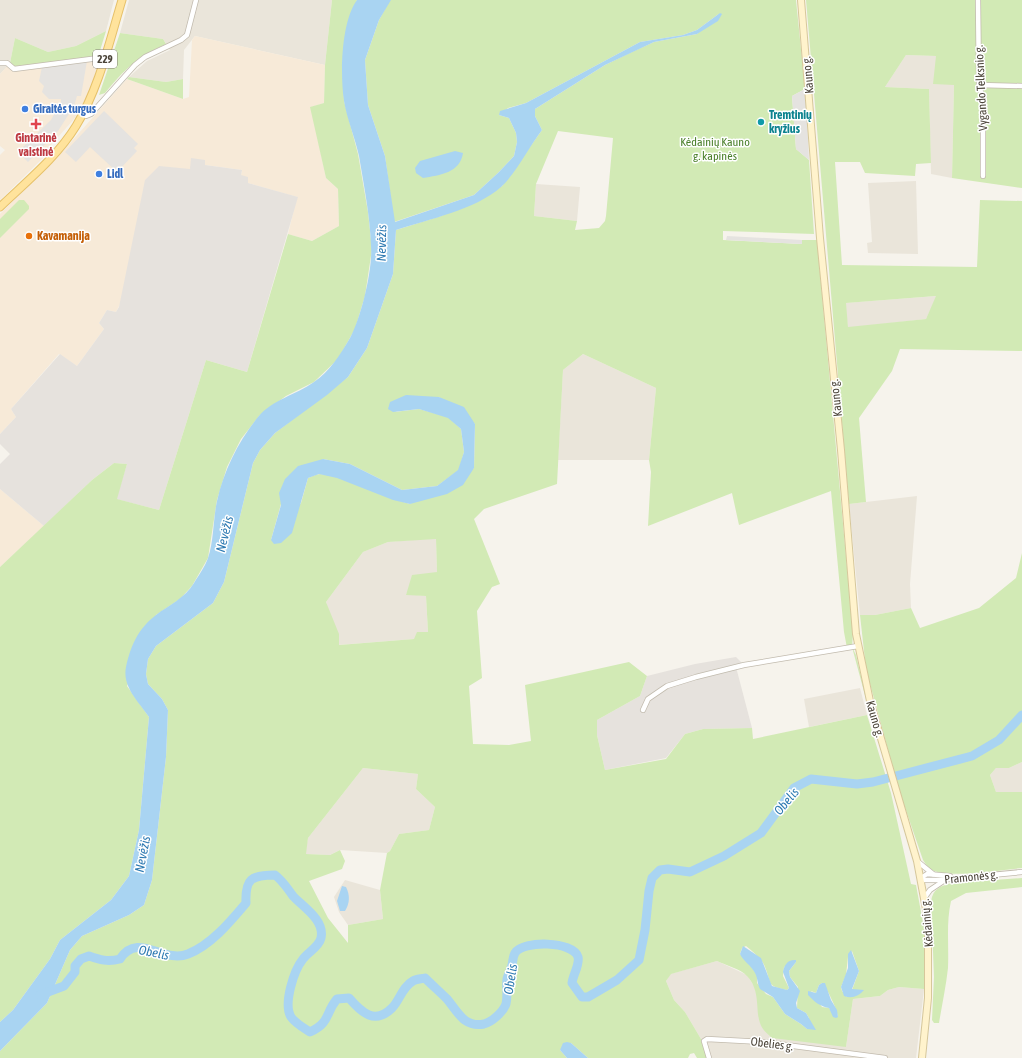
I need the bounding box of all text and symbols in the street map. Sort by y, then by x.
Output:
street label: Vygando Telksnio g. [972,45,990,131]
road number: 229 [93,50,117,68]
street label: Kauno g. [799,56,817,94]
place label: Giraitės turgus [33,102,97,116]
marker: Giraitės turgus [20,104,30,114]
place label: Tremtinių kryžius [769,108,812,136]
marker: Tremtinių kryžius [756,117,766,127]
marker: Gintarinė vaistinė [31,119,41,129]
place label: Gintarinė vaistinė [15,131,57,159]
park label: Kėdainių Kauno g. kapinės [680,135,750,163]
place label: Lidl [107,167,124,181]
marker: Lidl [94,169,104,179]
water label: Nevėžis [374,224,389,262]
place label: Kavamanija [37,229,90,243]
marker: Kavamanija [24,231,34,241]
street label: Kauno g. [827,379,845,417]
water label: Nevėžis [213,514,236,554]
street label: Kauno g. [863,699,887,739]
water label: Obelis [771,784,802,818]
water label: Nevėžis [132,834,153,874]
street label: Pramonės g. [944,867,998,887]
street label: Kėdainių g. [918,898,936,948]
water label: Obelis [137,942,171,963]
water label: Obelis [501,962,520,995]
street label: Obelies g. [750,1034,794,1054]

